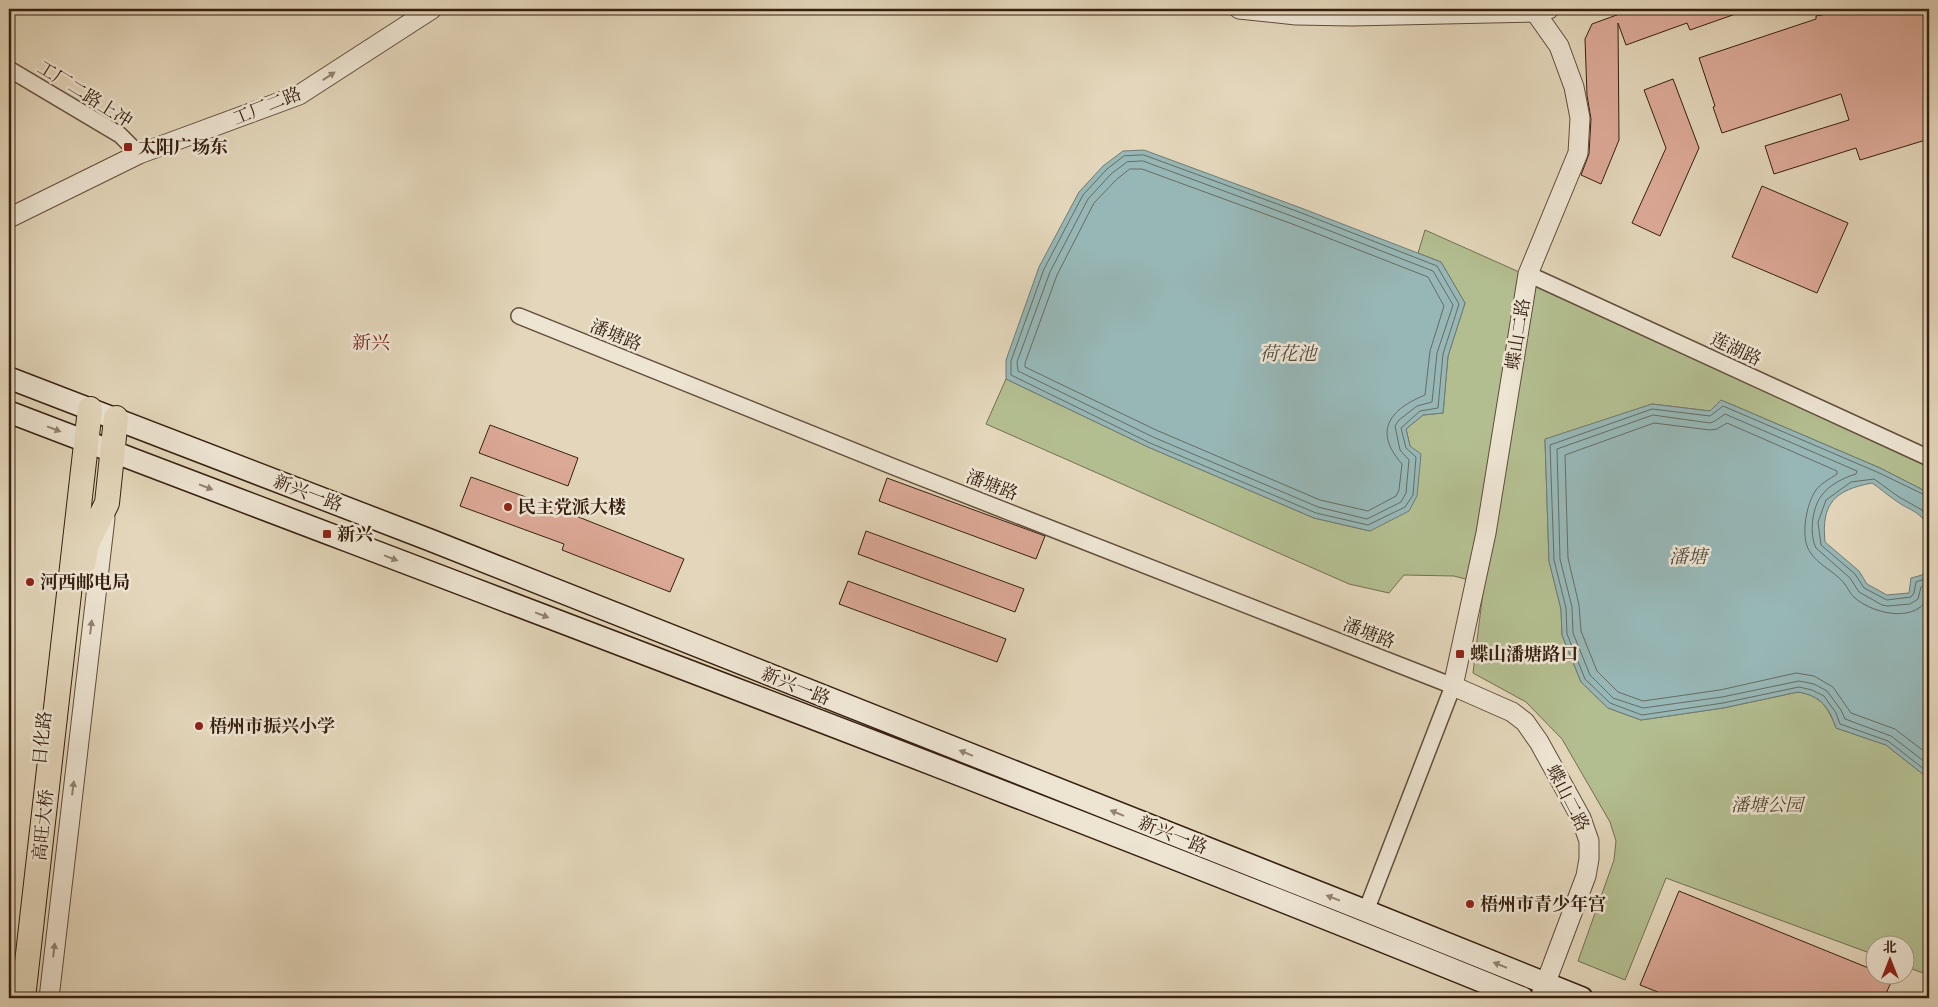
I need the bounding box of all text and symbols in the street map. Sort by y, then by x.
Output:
street label: 工厂二路上冲 [33,56,137,132]
one-way arrow [322,71,336,80]
street label: 工厂二路 [230,82,304,130]
place label: 太阳广场东 [138,136,228,158]
marker: 太阳广场东 [122,141,134,153]
street label: 蝶山二路 [1502,297,1534,371]
street label: 潘塘路 [587,315,645,355]
street label: 莲湖路 [1707,328,1765,370]
district label: 新兴 [352,331,390,354]
water label: 荷花池 [1259,342,1318,365]
one-way arrow [47,425,62,433]
street label: 潘塘路 [963,465,1021,505]
street label: 新兴一路 [270,470,346,516]
one-way arrow [199,483,214,491]
place label: 民主党派大楼 [518,496,626,518]
marker: 民主党派大楼 [502,501,514,513]
place label: 新兴 [337,523,373,545]
marker: 新兴 [321,528,333,540]
water label: 潘塘 [1669,545,1710,568]
one-way arrow [383,554,398,562]
place label: 河西邮电局 [40,571,130,593]
marker: 河西邮电局 [24,576,36,588]
one-way arrow [535,612,550,619]
street label: 潘塘路 [1340,613,1398,653]
one-way arrow [87,619,95,635]
place label: 蝶山潘塘路口 [1470,643,1578,665]
marker: 蝶山潘塘路口 [1454,648,1466,660]
street label: 新兴一路 [759,662,833,710]
street label: 日化路 [28,710,56,766]
place label: 梧州市振兴小学 [209,715,335,737]
marker: 梧州市振兴小学 [193,720,205,732]
one-way arrow [958,749,973,757]
street label: 蝶山二路 [1542,761,1594,835]
one-way arrow [69,780,77,796]
street label: 高旺大桥 [28,788,58,862]
park label: 潘塘公园 [1731,794,1806,816]
one-way arrow [1109,809,1124,817]
street label: 新兴一路 [1136,811,1210,859]
place label: 梧州市青少年宫 [1480,893,1606,915]
one-way arrow [1325,894,1340,902]
marker: 梧州市青少年宫 [1464,898,1476,910]
north arrow [1866,934,1916,984]
text: 北 [1883,939,1897,956]
one-way arrow [50,942,58,958]
one-way arrow [1492,961,1507,969]

